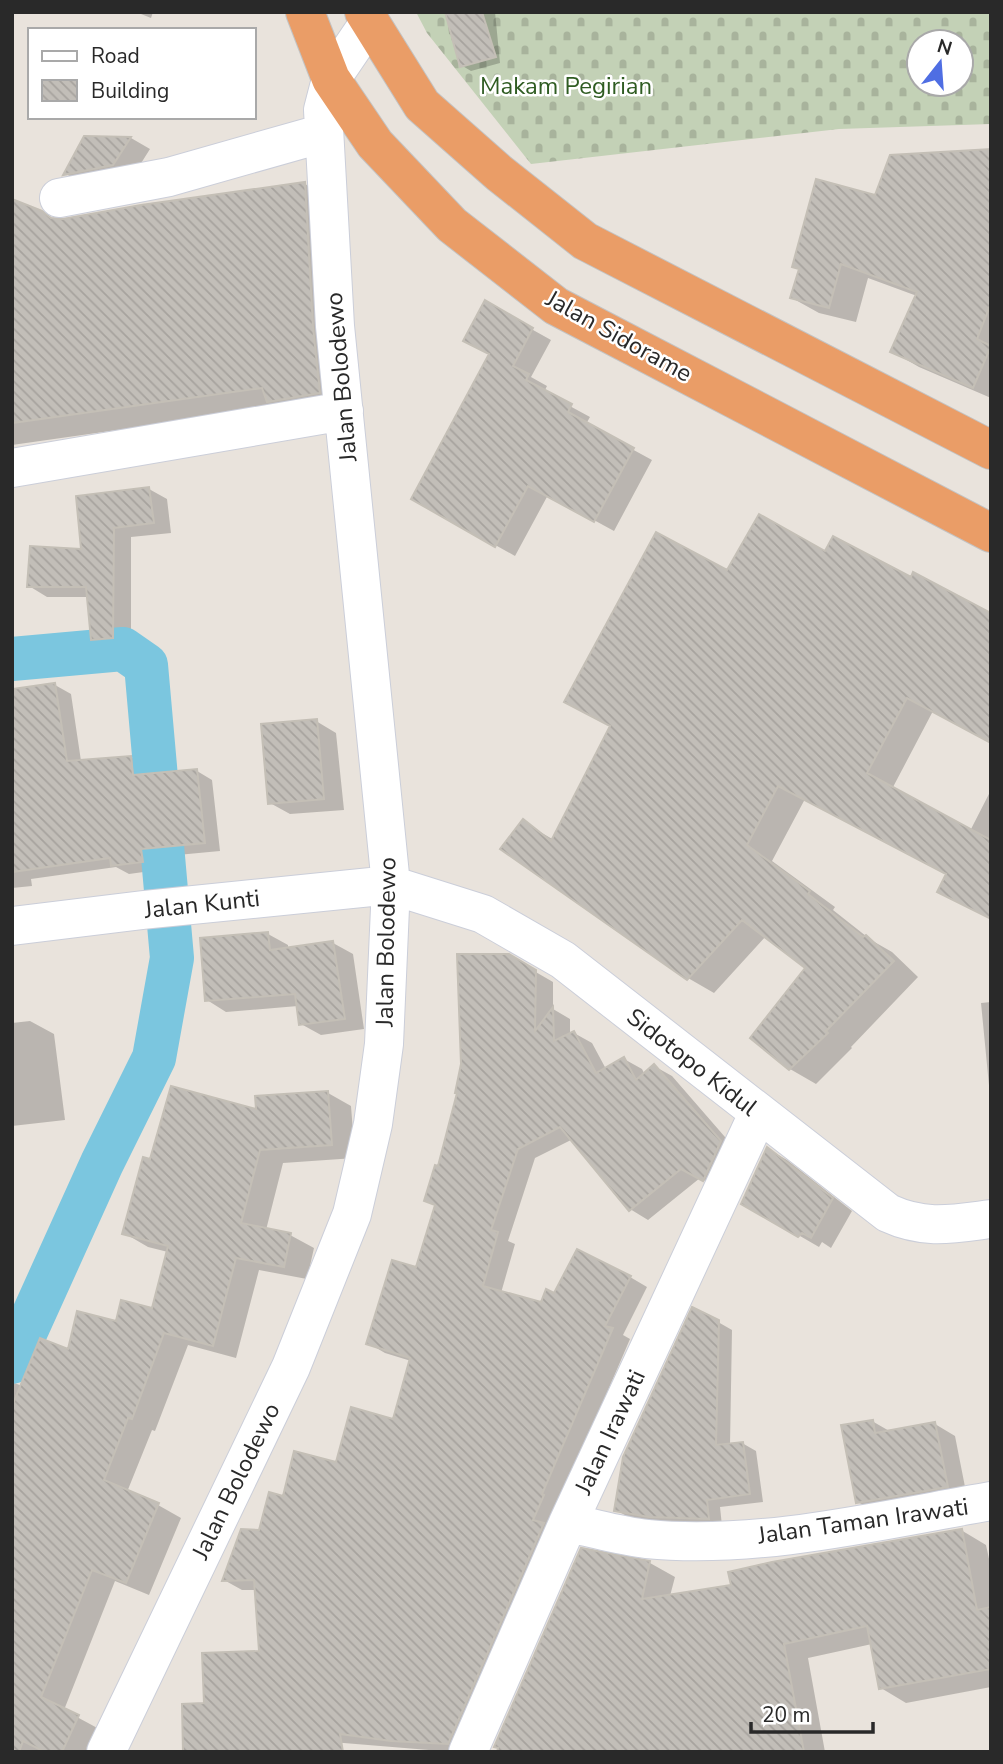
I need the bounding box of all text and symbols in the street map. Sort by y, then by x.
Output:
legend [28,28,256,119]
north arrow [905,28,975,98]
text: N [934,33,955,62]
text: Road [91,42,140,70]
park label: Makam Pegirian [480,70,652,102]
text: Building [91,77,169,105]
street label: Jalan Sidorame [539,282,698,389]
street label: Jalan Bolodewo [318,291,364,464]
street label: Jalan Bolodewo [369,857,403,1028]
street label: Jalan Kunti [142,882,261,926]
street label: Sidotopo Kidul [620,1001,764,1123]
street label: Jalan Irawati [567,1365,653,1500]
street label: Jalan Bolodewo [184,1398,288,1565]
street label: Jalan Taman Irawati [755,1490,970,1552]
scale bar [751,1690,874,1734]
text: 20 m [762,1701,811,1729]

